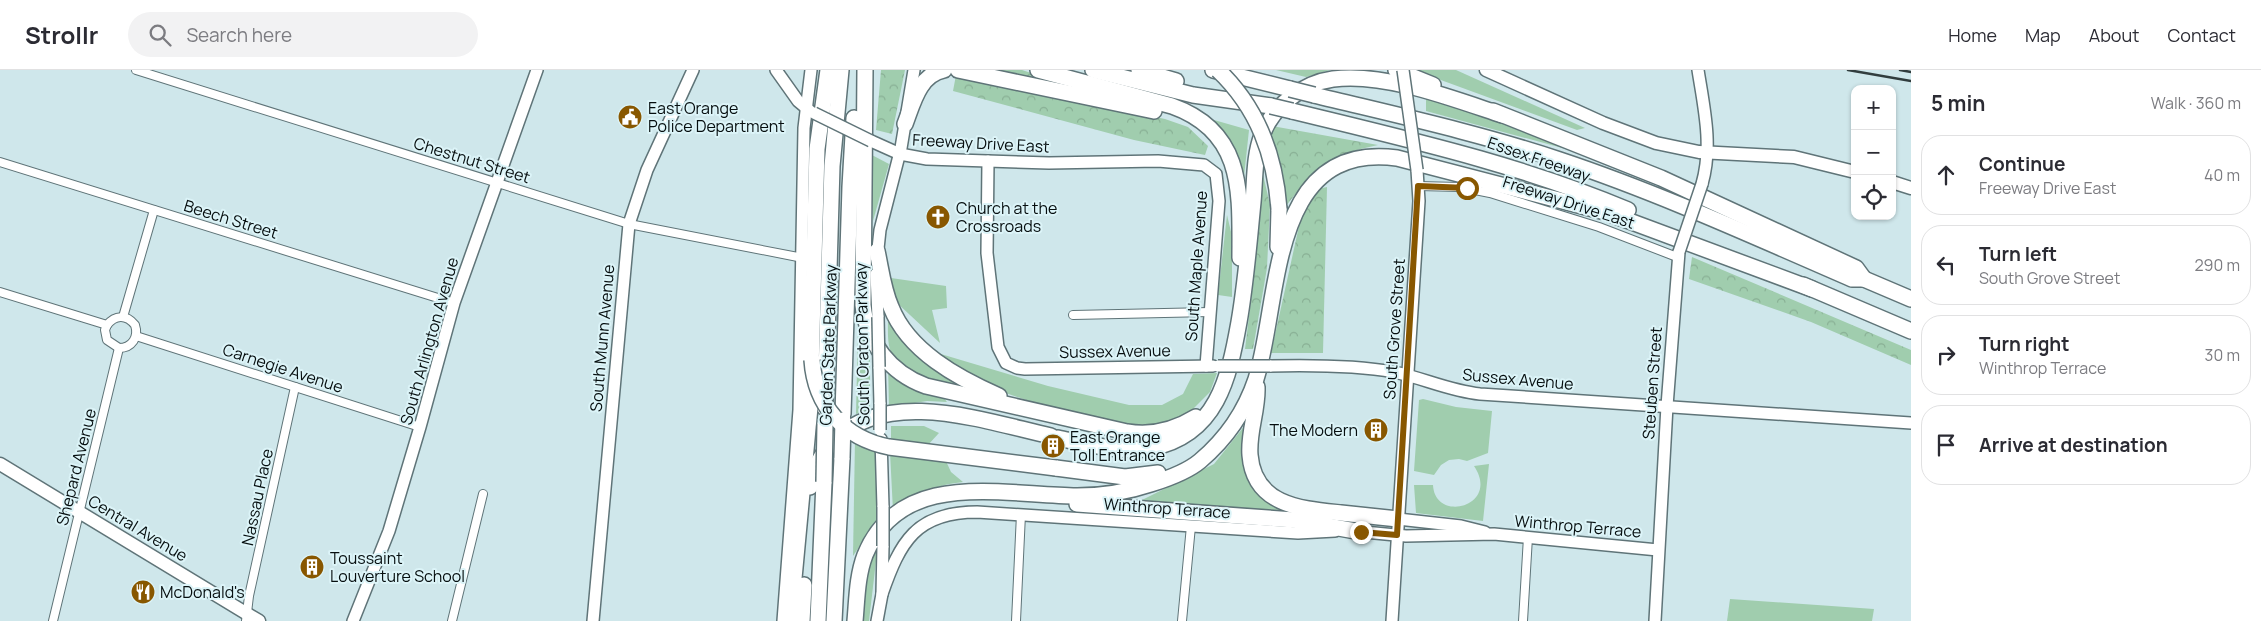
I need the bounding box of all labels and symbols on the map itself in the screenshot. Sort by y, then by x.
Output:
place label: East Orange Police Department [648,97,785,137]
public building icon: East Orange Police Department [617,104,643,130]
street label: Freeway Drive East [912,128,1050,158]
street label: Essex Freeway [1485,131,1594,187]
street label: Chestnut Street [411,132,533,188]
street label: Freeway Drive East [1500,170,1638,234]
route start [1456,177,1479,200]
street label: South Maple Avenue [1180,190,1212,342]
street label: Beech Street [181,194,281,244]
place label: Church at the Crossroads [956,197,1057,237]
church icon: Church at the Crossroads [925,204,951,230]
street label: South Arlington Avenue [395,255,463,427]
street label: South Grove Street [1378,258,1410,400]
street label: South Oraton Parkway [850,262,874,425]
street label: South Munn Avenue [585,263,619,413]
street label: Garden State Parkway [814,263,842,426]
street label: Steuben Street [1637,326,1667,440]
street label: Carnegie Avenue [220,338,346,398]
street label: Sussex Avenue [1059,339,1171,363]
street label: Sussex Avenue [1461,363,1575,395]
street label: Shepard Avenue [51,406,101,528]
building icon: The Modern [1363,417,1389,443]
place label: The Modern [1269,419,1358,441]
place label: East Orange Toll Entrance [1070,426,1165,466]
building icon: East Orange Toll Entrance [1040,433,1066,459]
street label: Nassau Place [236,447,278,547]
street label: Central Avenue [84,490,192,566]
street label: Winthrop Terrace [1103,493,1231,523]
street label: Winthrop Terrace [1514,509,1642,543]
route end [1350,521,1373,544]
place label: Toussaint Louverture School [330,547,465,587]
building icon: Toussaint Louverture School [299,554,325,580]
restaurant icon: McDonald's [130,579,156,605]
place label: McDonald's [160,581,245,603]

